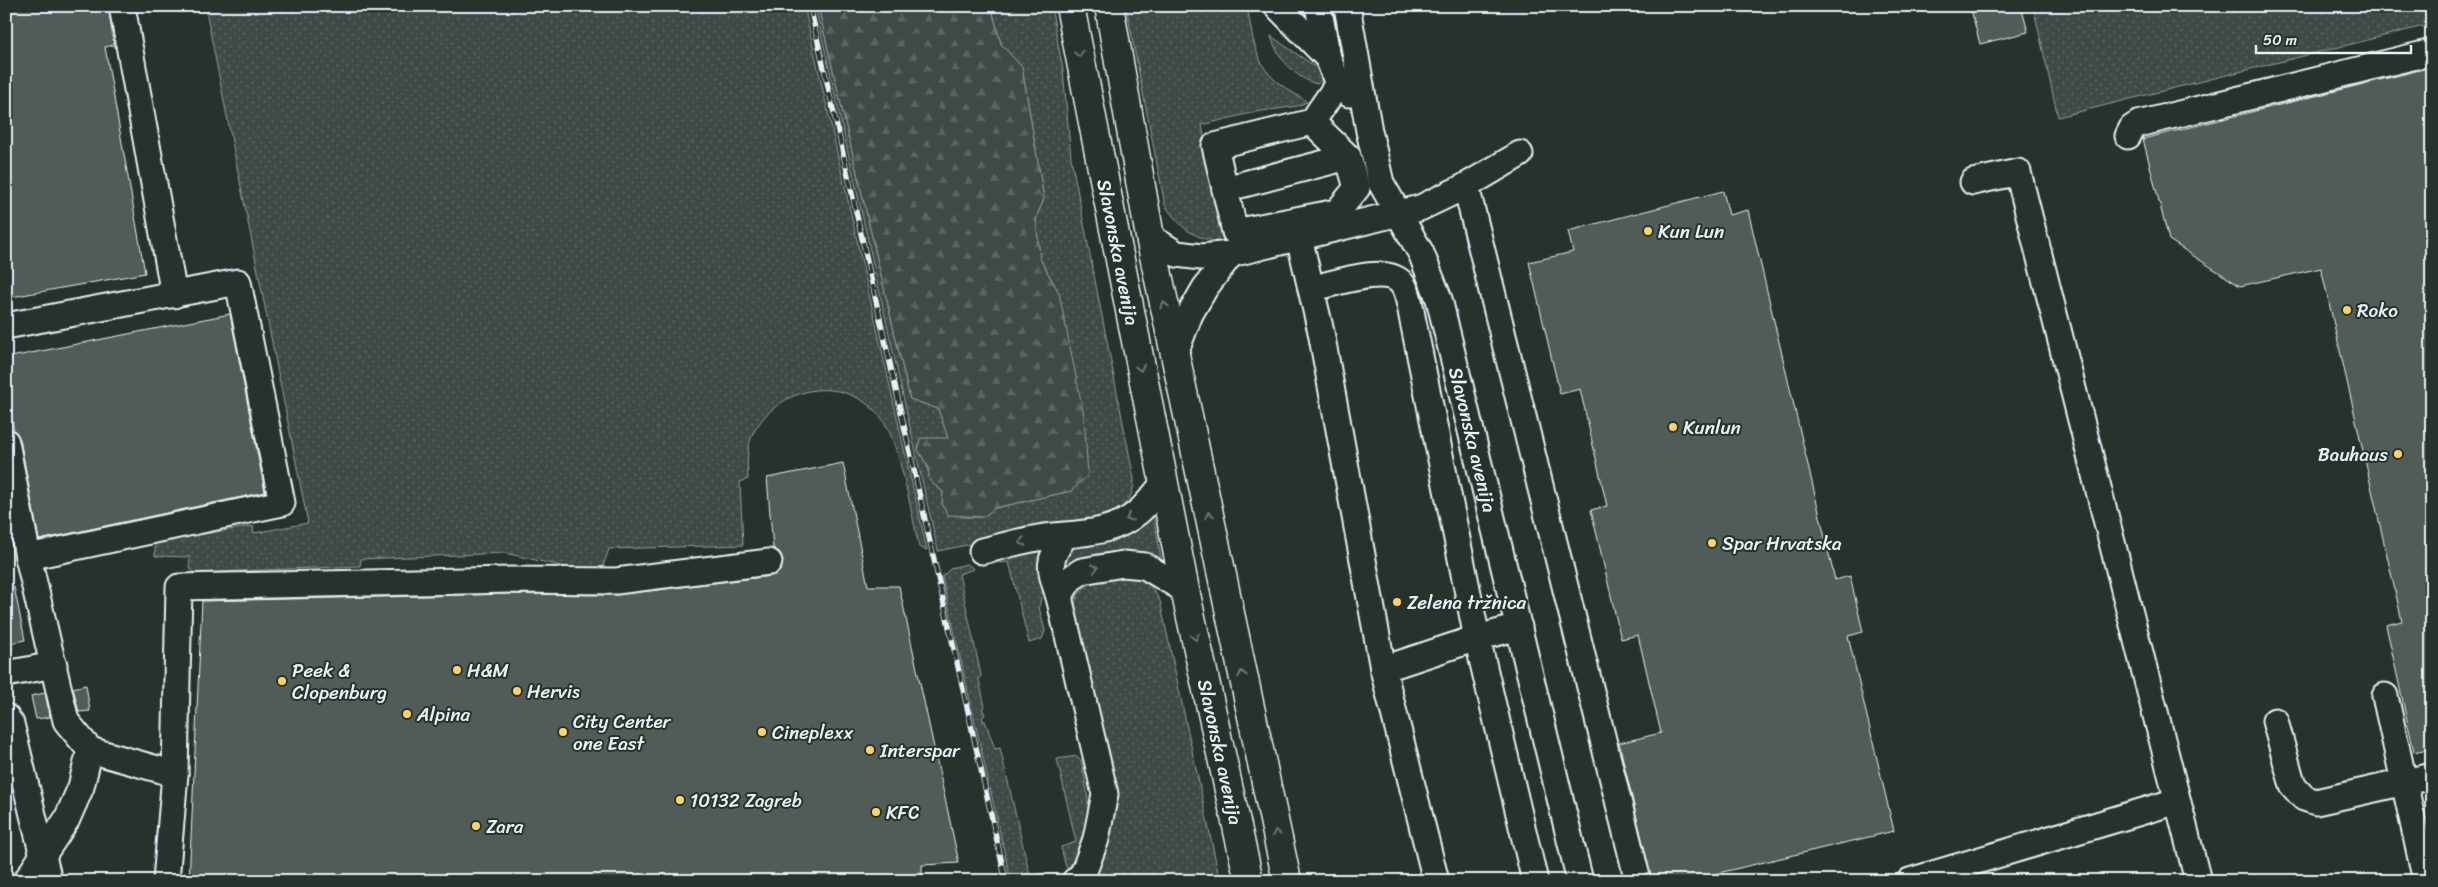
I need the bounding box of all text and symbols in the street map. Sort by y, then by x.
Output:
scale bar [2256,22,2410,54]
text: 50 m [2263,27,2298,53]
one-way arrow [1073,50,1083,59]
street label: Slavonska avenija [1087,176,1149,329]
place label: Kun Lun [1658,215,1724,248]
marker: Kun Lun [1642,225,1654,237]
place label: Roko [2357,294,2398,327]
one-way arrow [1160,300,1170,309]
marker: Roko [2341,304,2353,316]
one-way arrow [1134,364,1145,373]
street label: Slavonska avenija [1439,364,1506,516]
place label: Kunlun [1683,411,1741,444]
marker: Kunlun [1667,421,1679,433]
place label: Bauhaus [2318,438,2388,471]
marker: Bauhaus [2392,448,2404,460]
one-way arrow [1204,511,1215,520]
one-way arrow [1125,512,1134,522]
place label: Spar Hrvatska [1722,527,1842,560]
one-way arrow [1018,536,1027,547]
marker: Spar Hrvatska [1706,537,1718,549]
one-way arrow [1091,563,1100,574]
place label: Zelena tržnica [1407,586,1526,619]
marker: Zelena tržnica [1391,596,1403,608]
one-way arrow [1189,633,1200,642]
place label: Peek & Clopenburg [292,654,387,709]
place label: H&M [467,654,509,687]
marker: H&M [451,664,463,676]
one-way arrow [1238,670,1248,679]
marker: Peek & Clopenburg [276,675,288,687]
place label: Hervis [527,675,580,708]
street label: Slavonska avenija [1188,676,1252,829]
marker: Hervis [511,685,523,697]
place label: Alpina [416,698,470,731]
place label: City Center one East [573,705,672,760]
marker: Alpina [401,708,413,720]
place label: Cineplexx [772,716,853,749]
marker: City Center one East [557,726,569,738]
marker: Cineplexx [756,726,768,738]
place label: Interspar [879,734,961,767]
marker: Interspar [864,744,876,756]
place label: 10132 Zagreb [690,784,802,817]
marker: 10132 Zagreb [674,794,686,806]
place label: KFC [886,796,920,829]
marker: KFC [870,806,882,818]
place label: Zara [486,810,524,843]
marker: Zara [470,820,482,832]
one-way arrow [1271,829,1282,838]

